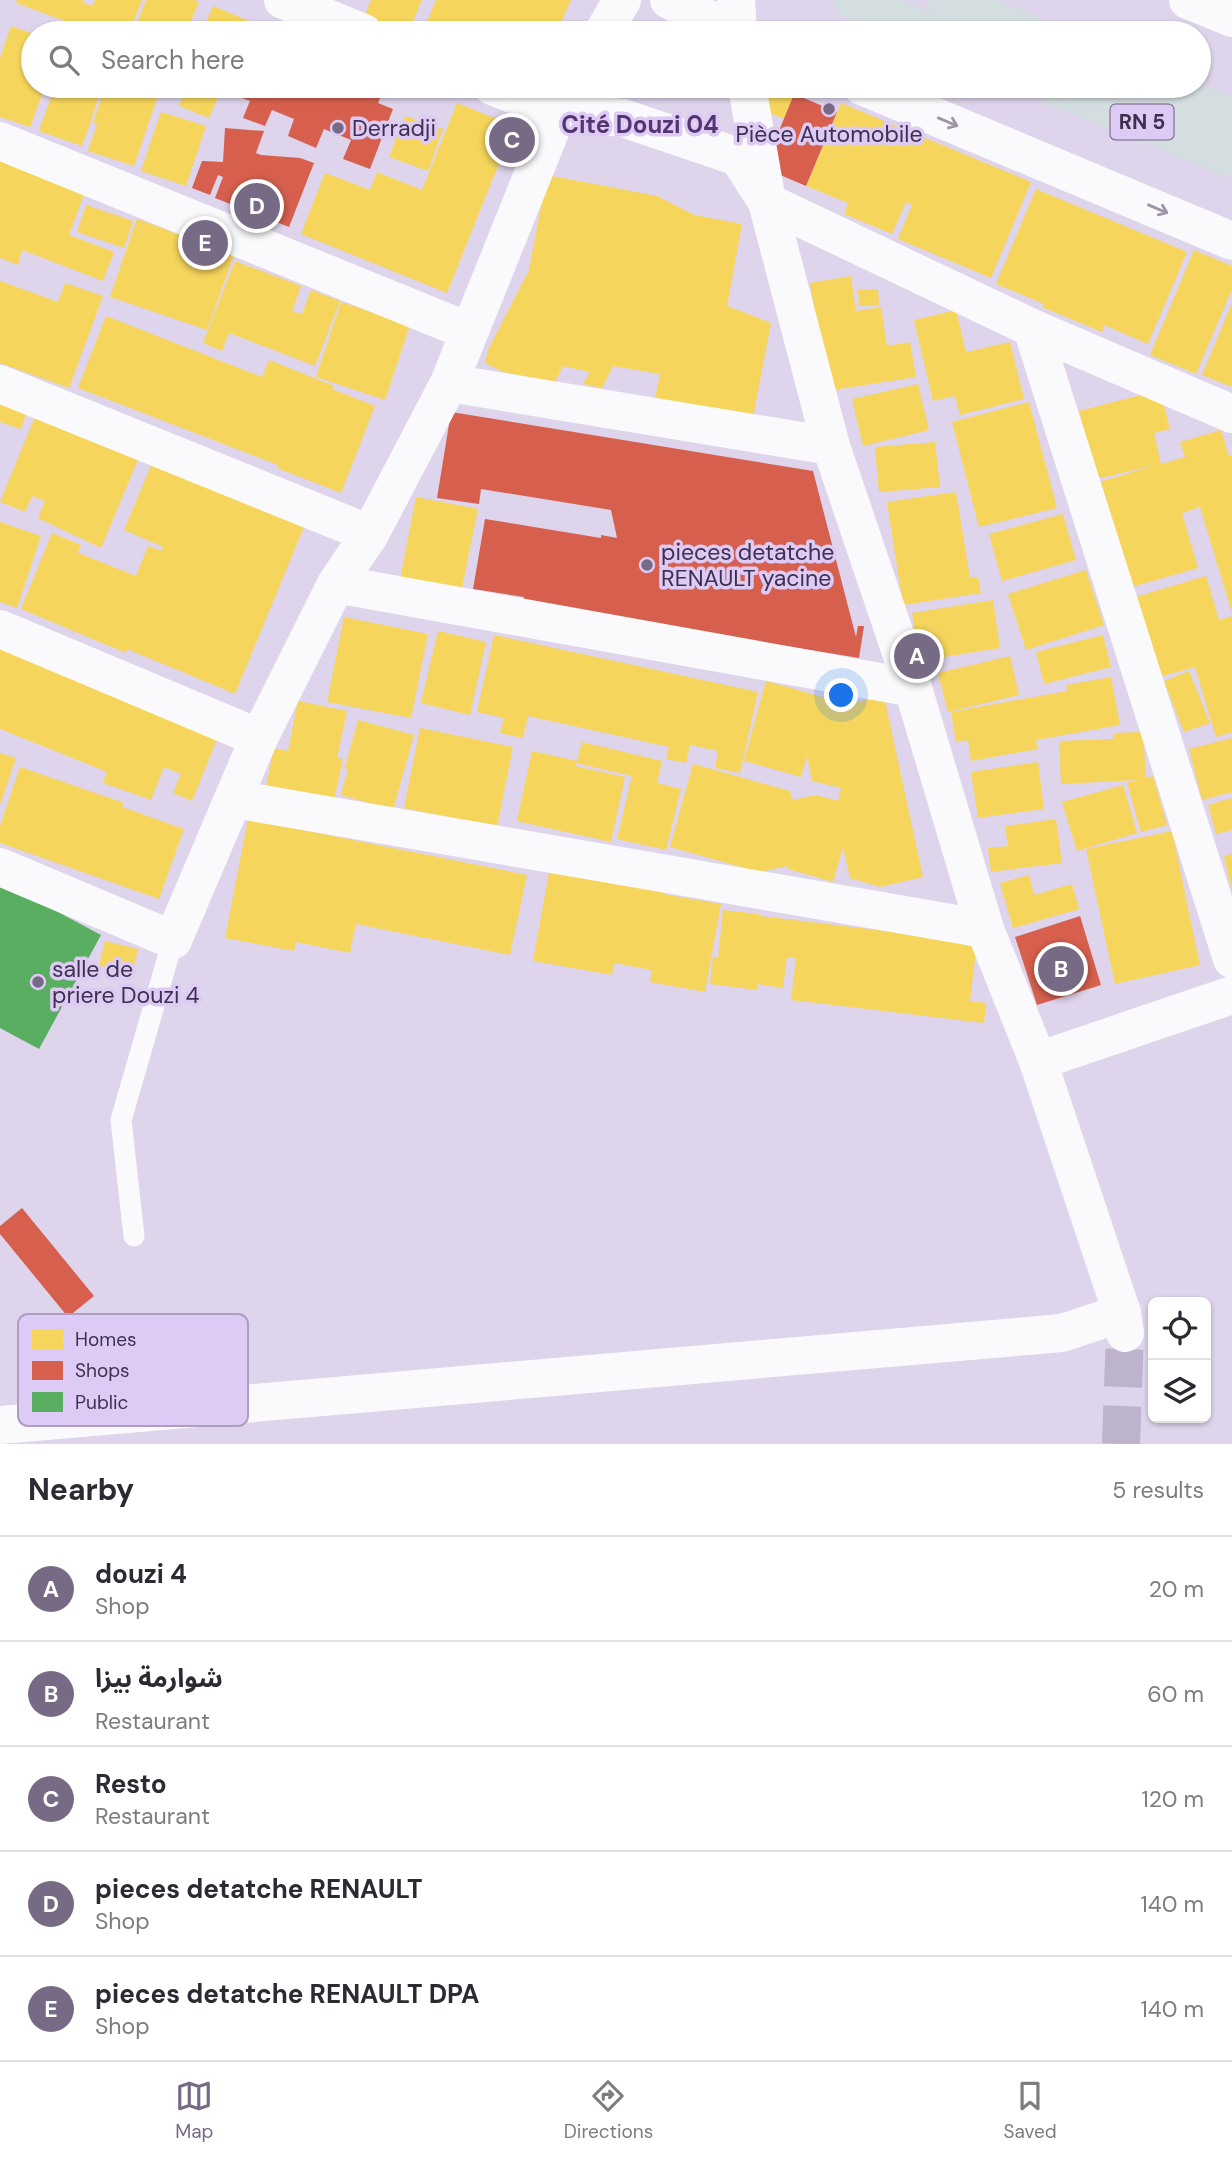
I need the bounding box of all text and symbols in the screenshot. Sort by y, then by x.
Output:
search box [21,21,1211,98]
icon: search [45,41,83,79]
text: Search here [101,43,244,77]
marker: Pièce Automobile [821,101,837,117]
road number: RN 5 [1110,104,1174,140]
district label: Cité Douzi 04 [561,109,719,140]
place label: Derradji [352,113,436,143]
pin: C [489,114,535,166]
one-way arrow [937,116,958,129]
place label: Pièce Automobile [735,119,923,149]
marker: Derradji [330,120,346,136]
pin: D [234,180,280,232]
one-way arrow [1146,204,1168,217]
pin: E [182,217,228,269]
place label: pieces detatche RENAULT yacine [661,537,834,593]
marker: pieces detatche RENAULT yacine [639,557,655,573]
pin: A [894,630,940,682]
your location [824,678,858,712]
pin: B [1038,943,1084,995]
place label: salle de priere Douzi 4 [52,954,200,1010]
marker: salle de priere Douzi 4 [30,974,46,990]
map controls [1148,1297,1211,1423]
button: locate [1148,1297,1211,1360]
legend [18,1314,248,1426]
text: Homes [75,1327,136,1352]
text: Shops [75,1358,130,1383]
button: layers [1148,1360,1211,1423]
text: Public [75,1390,128,1415]
text: Nearby [28,1470,134,1509]
text: 5 results [1112,1475,1204,1505]
text: douzi 4 [95,1557,187,1591]
text: A [43,1574,59,1604]
text: 20 m [1149,1574,1204,1604]
text: Shop [95,1591,150,1621]
text: شوارمة بيزا [95,1661,223,1695]
text: B [44,1679,58,1709]
text: 60 m [1147,1679,1204,1709]
text: Restaurant [95,1706,210,1736]
text: Resto [95,1767,167,1801]
text: C [43,1784,59,1814]
text: 120 m [1141,1784,1204,1814]
text: Restaurant [95,1801,210,1831]
text: pieces detatche RENAULT [95,1872,423,1906]
text: D [43,1889,59,1919]
text: 140 m [1141,1889,1204,1919]
text: Shop [95,1906,150,1936]
text: pieces detatche RENAULT DPA [95,1977,480,2011]
text: E [44,1994,58,2024]
text: 140 m [1141,1994,1204,2024]
text: Shop [95,2011,150,2041]
tab: Map [175,2077,213,2144]
tab: Directions [564,2077,653,2144]
tab: Saved [1004,2077,1057,2144]

